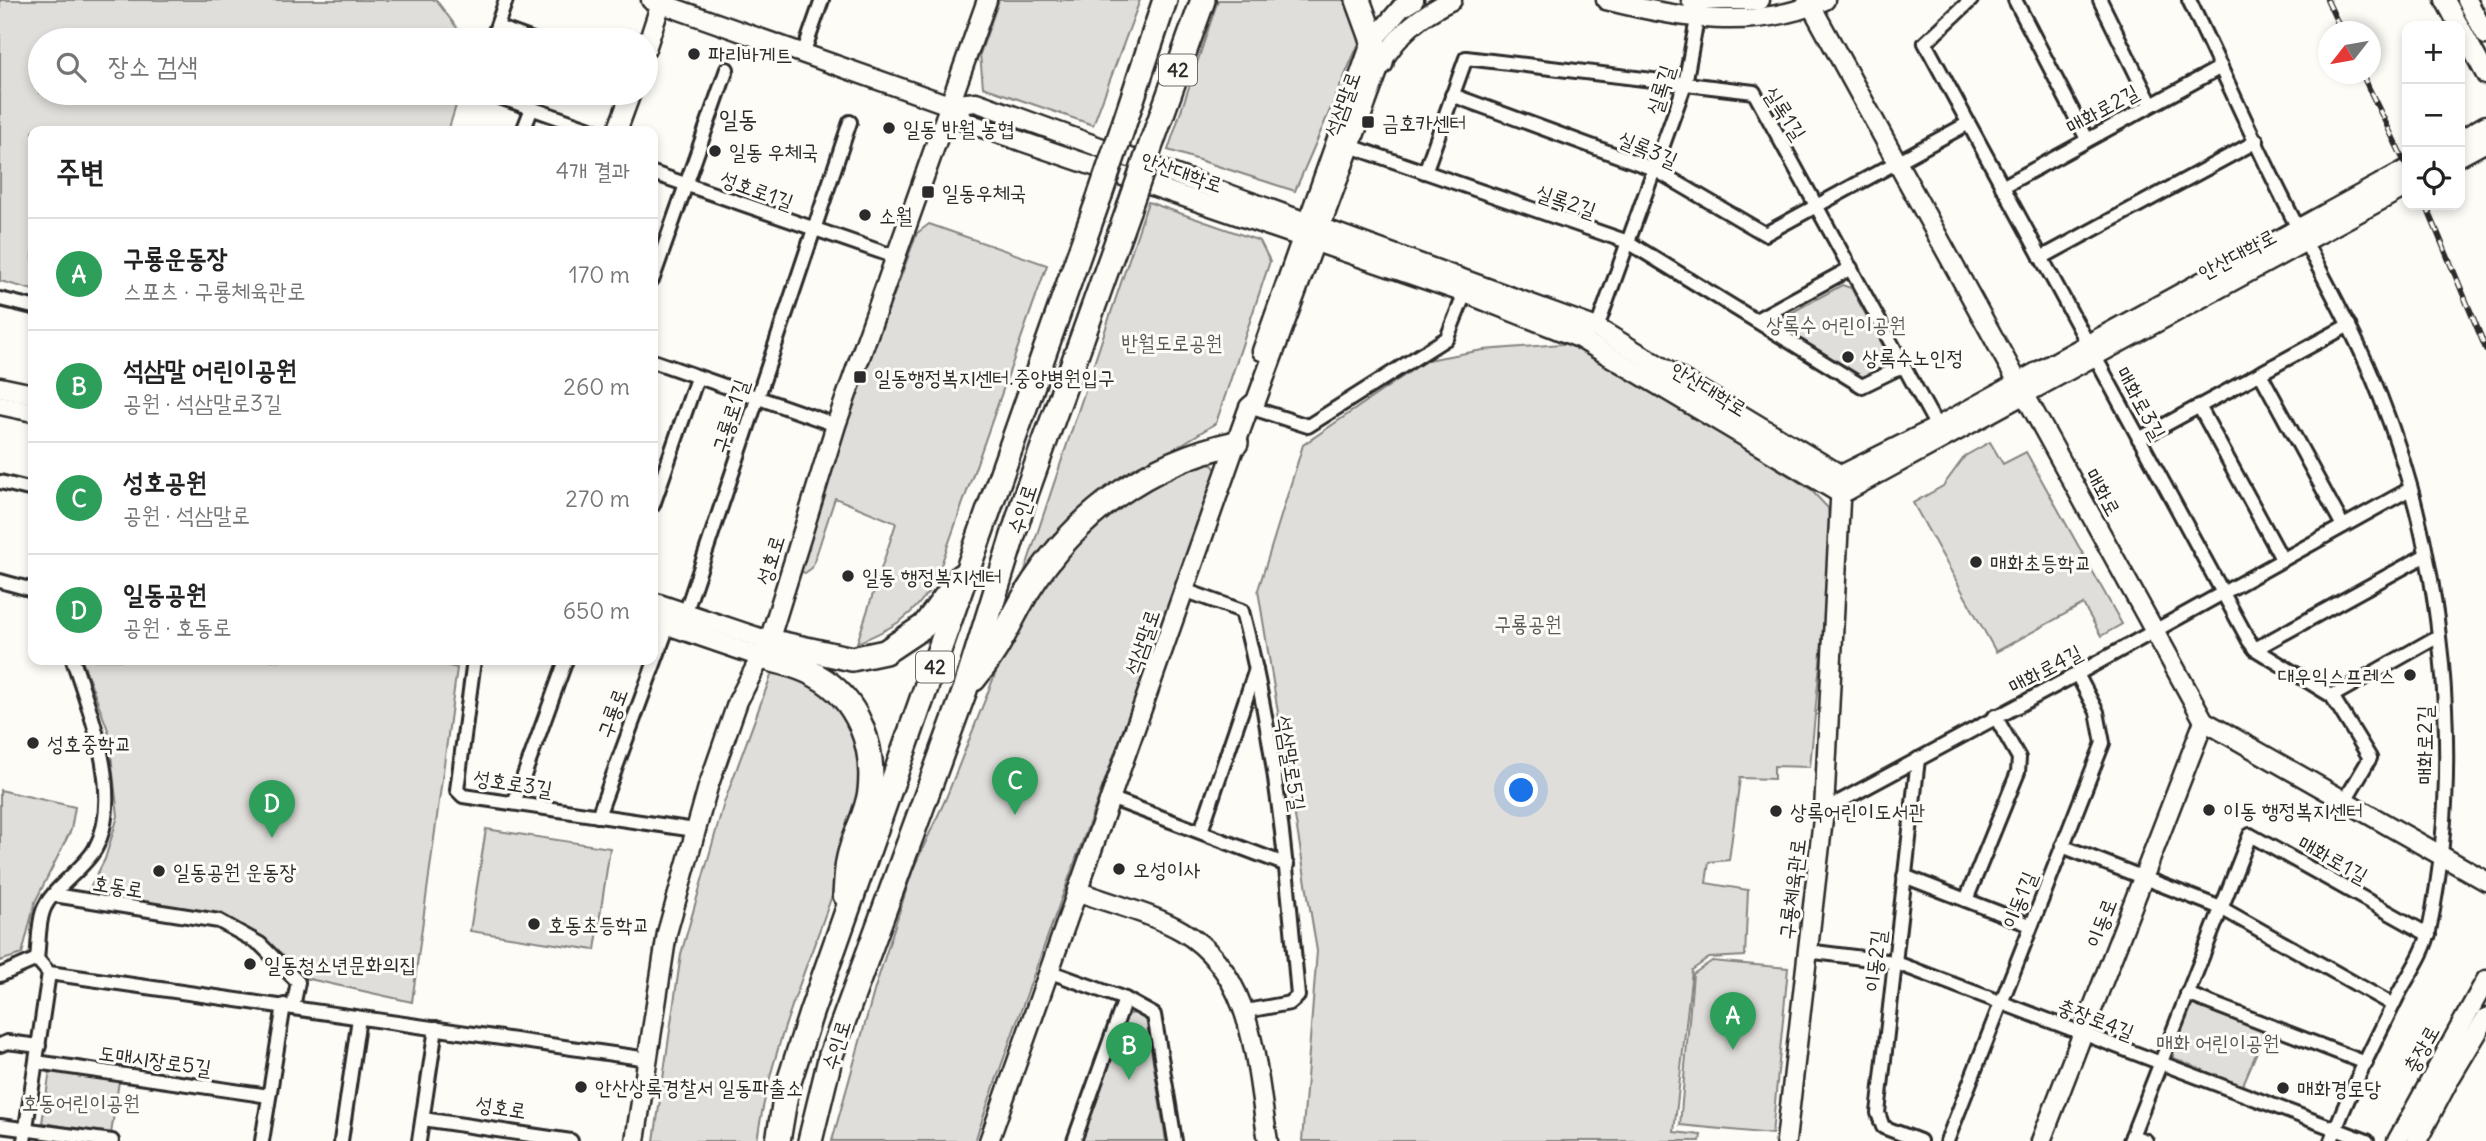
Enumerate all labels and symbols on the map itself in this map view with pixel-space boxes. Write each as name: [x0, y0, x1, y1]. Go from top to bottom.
north arrow: [2318, 21, 2381, 84]
place label: 파리바게트: [708, 41, 793, 68]
marker: 파리바게트: [686, 46, 702, 62]
road number: 42: [1159, 54, 1197, 86]
street label: 실록길: [1640, 62, 1680, 118]
street label: 석삼말로: [1318, 68, 1366, 140]
street label: 매화로2길: [2061, 78, 2143, 140]
street label: 실록1길: [1758, 81, 1812, 145]
district label: 일동: [719, 103, 757, 133]
place label: 금호카센터: [1382, 109, 1467, 136]
marker: 금호카센터: [1360, 114, 1376, 130]
place label: 일동 반월 농협: [903, 115, 1014, 142]
marker: 일동 반월 농협: [881, 120, 897, 136]
street label: 실록3길: [1614, 124, 1682, 174]
place label: 일동 우체국: [729, 138, 819, 165]
marker: 일동 우체국: [707, 143, 723, 159]
street label: 안산대학로: [1138, 145, 1226, 199]
street label: 성호로1길: [717, 164, 797, 216]
street label: 실록2길: [1532, 178, 1600, 224]
place label: 일동우체국: [942, 179, 1027, 206]
marker: 일동우체국: [920, 184, 936, 200]
place label: 소월: [879, 202, 913, 229]
marker: 소월: [857, 207, 873, 223]
street label: 안산대학로: [2193, 222, 2281, 286]
park label: 상록수 어린이공원: [1766, 311, 1906, 338]
park label: 반월도로공원: [1121, 329, 1223, 356]
place label: 상록수노인정: [1862, 344, 1963, 371]
marker: 상록수노인정: [1840, 349, 1856, 365]
street label: 안산대학로: [1666, 356, 1752, 422]
street label: 매화로3길: [2110, 362, 2172, 444]
place label: 일동행정복지센터.중앙병원입구: [874, 364, 1115, 391]
marker: 일동행정복지센터.중앙병원입구: [852, 369, 868, 385]
street label: 구룡로1길: [705, 376, 755, 456]
street label: 매화로: [2079, 463, 2127, 521]
street label: 수인로: [1001, 481, 1043, 537]
street label: 성호로: [750, 532, 790, 588]
place label: 매화초등학교: [1990, 549, 2091, 576]
marker: 매화초등학교: [1968, 554, 1984, 570]
place label: 일동 행정복지센터: [862, 563, 1002, 590]
marker: 일동 행정복지센터: [840, 568, 856, 584]
street label: 석삼말로: [1118, 606, 1166, 678]
park label: 구룡공원: [1494, 610, 1562, 637]
street label: 매화로4길: [2003, 638, 2087, 700]
road number: 42: [916, 652, 954, 682]
place label: 대우익스프레스: [2278, 662, 2396, 689]
marker: 대우익스프레스: [2402, 667, 2418, 683]
street label: 구룡로: [591, 685, 633, 741]
street label: 매화로2길: [2411, 705, 2438, 785]
street label: 석삼말로5길: [1270, 713, 1312, 813]
place label: 성호중학교: [47, 730, 132, 757]
marker: 성호중학교: [25, 735, 41, 751]
pin: C: [992, 757, 1038, 815]
street label: 성호로3길: [472, 763, 554, 803]
your location: [1504, 773, 1538, 807]
pin: D: [249, 780, 295, 838]
place label: 이동 행정복지센터: [2223, 797, 2363, 824]
place label: 상록어린이도서관: [1790, 798, 1925, 825]
marker: 이동 행정복지센터: [2201, 802, 2217, 818]
marker: 상록어린이도서관: [1768, 803, 1784, 819]
street label: 매화로1길: [2293, 829, 2373, 889]
street label: 구룡체육관로: [1772, 837, 1812, 941]
place label: 오성이사: [1133, 856, 1201, 883]
place label: 일동공원 운동장: [173, 858, 296, 885]
marker: 오성이사: [1111, 861, 1127, 877]
marker: 일동공원 운동장: [151, 863, 167, 879]
street label: 이동1길: [1995, 867, 2043, 932]
street label: 호동로: [91, 869, 145, 903]
street label: 이동로: [2079, 894, 2123, 952]
place label: 호동초등학교: [548, 911, 649, 938]
marker: 호동초등학교: [526, 916, 542, 932]
street label: 이동2길: [1858, 929, 1892, 993]
place label: 일동청소년문화의집: [264, 951, 416, 978]
marker: 일동청소년문화의집: [242, 956, 258, 972]
pin: A: [1710, 992, 1756, 1050]
street label: 충장로4길: [2054, 992, 2138, 1046]
street label: 수인로: [816, 1017, 856, 1073]
street label: 충장로: [2397, 1020, 2445, 1078]
pin: B: [1106, 1022, 1152, 1080]
park label: 매화 어린이공원: [2156, 1029, 2280, 1056]
street label: 도매시장로5길: [97, 1039, 213, 1081]
place label: 안산상록경찰서 일동파출소: [595, 1074, 803, 1101]
place label: 매화경로당: [2297, 1075, 2382, 1102]
marker: 안산상록경찰서 일동파출소: [573, 1079, 589, 1095]
marker: 매화경로당: [2275, 1080, 2291, 1096]
park label: 호동어린이공원: [22, 1089, 140, 1116]
street label: 성호로: [474, 1090, 528, 1124]

